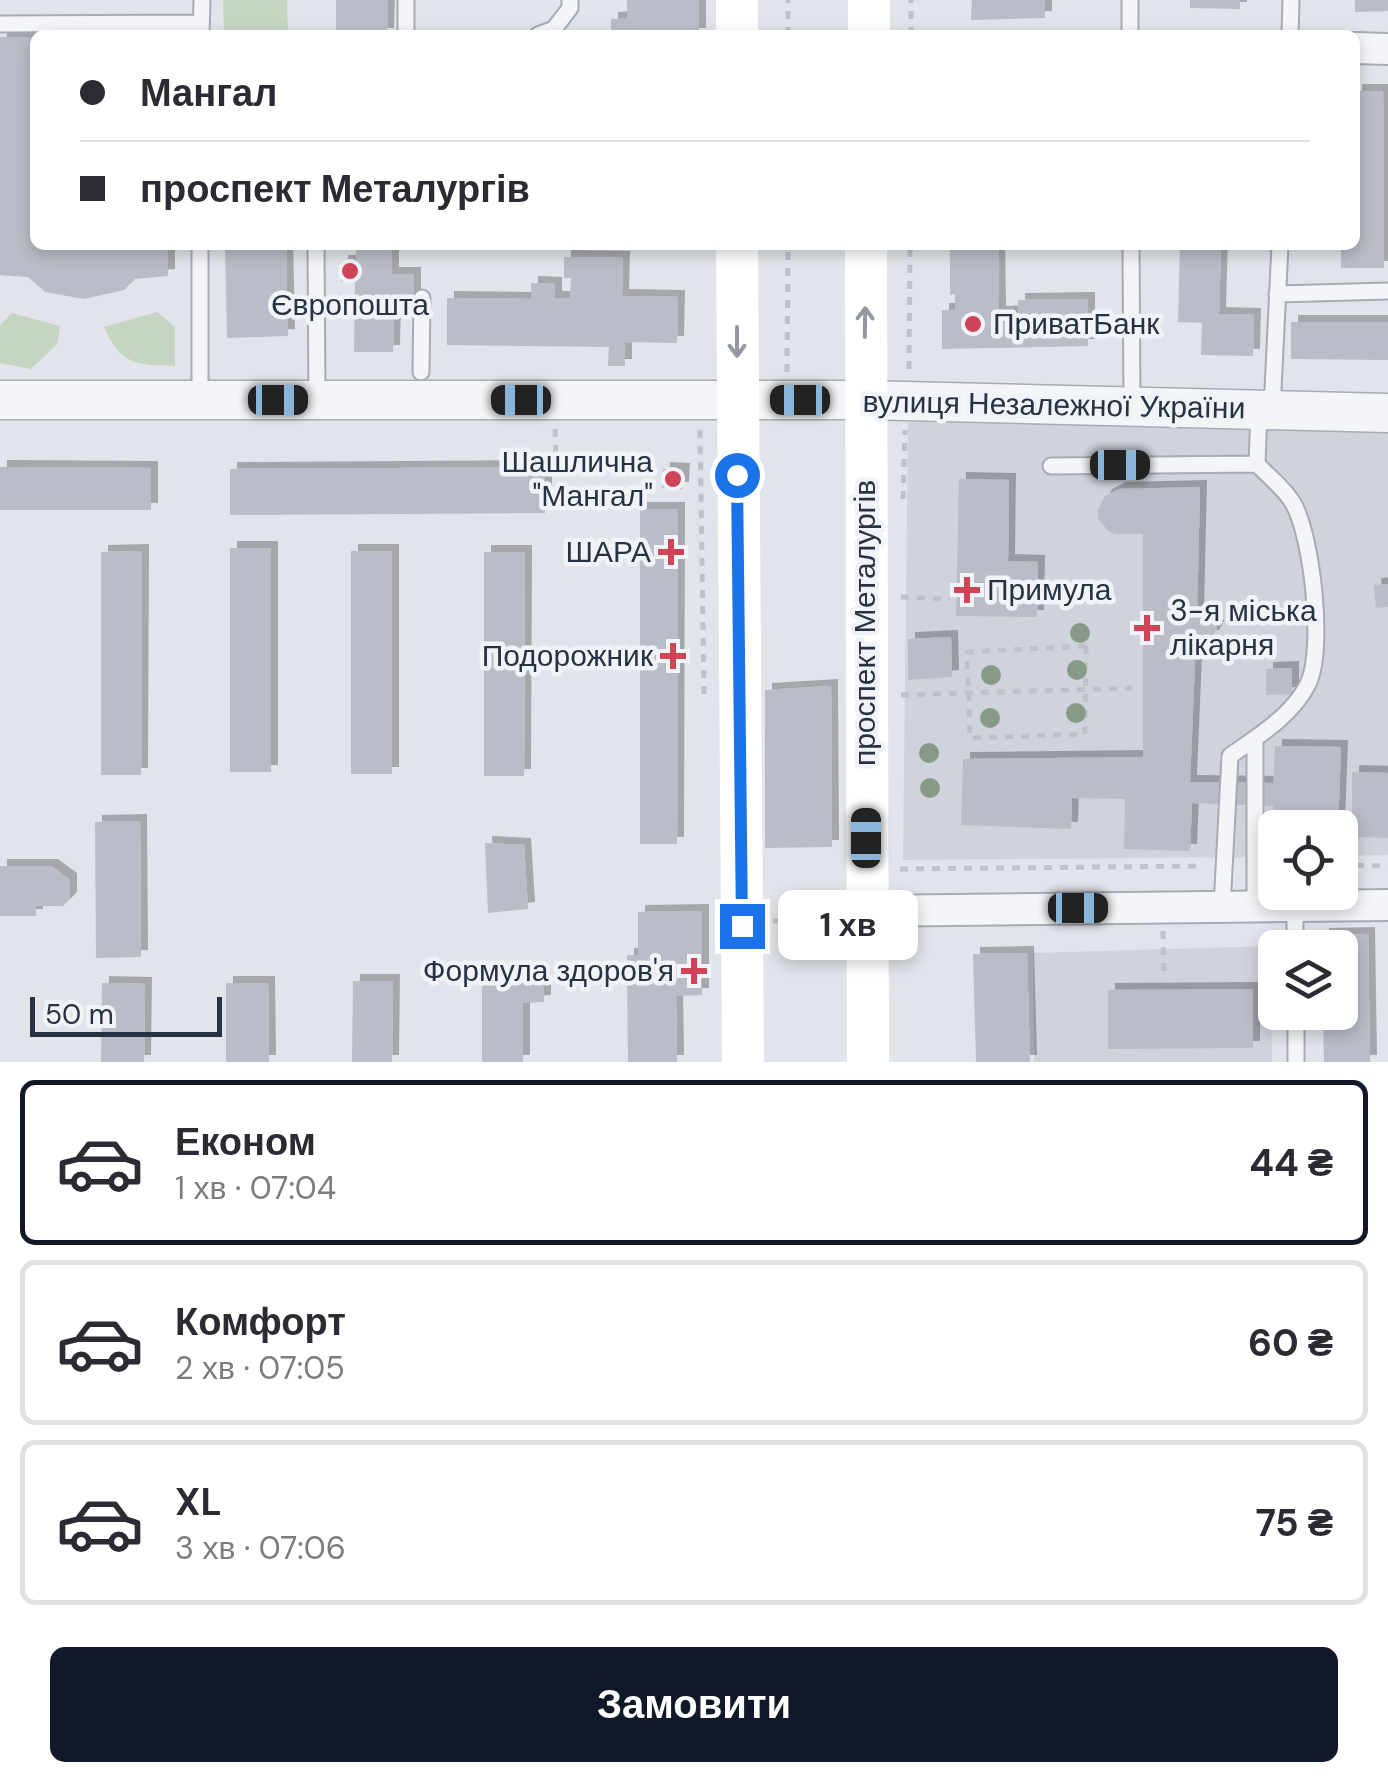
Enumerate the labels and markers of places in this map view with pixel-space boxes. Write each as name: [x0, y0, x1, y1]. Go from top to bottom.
marker: Європошта: [339, 260, 361, 282]
place label: Європошта: [271, 285, 429, 324]
place label: ПриватБанк: [993, 304, 1160, 343]
marker: ПриватБанк: [962, 313, 984, 335]
place label: Шашлична "Мангал": [502, 442, 653, 515]
marker: Шашлична "Мангал": [662, 468, 684, 490]
place label: ШАРА: [565, 532, 651, 571]
marker: ШАРА: [660, 541, 682, 563]
place label: Примула: [987, 570, 1112, 609]
marker: Примула: [956, 579, 978, 601]
place label: 3-я міська лікарня: [1170, 591, 1317, 664]
marker: 3-я міська лікарня: [1134, 615, 1160, 641]
place label: Подорожник: [482, 636, 654, 675]
marker: Подорожник: [662, 645, 684, 667]
place label: Формула здоров'я: [423, 951, 674, 990]
marker: Формула здоров'я: [683, 960, 705, 982]

